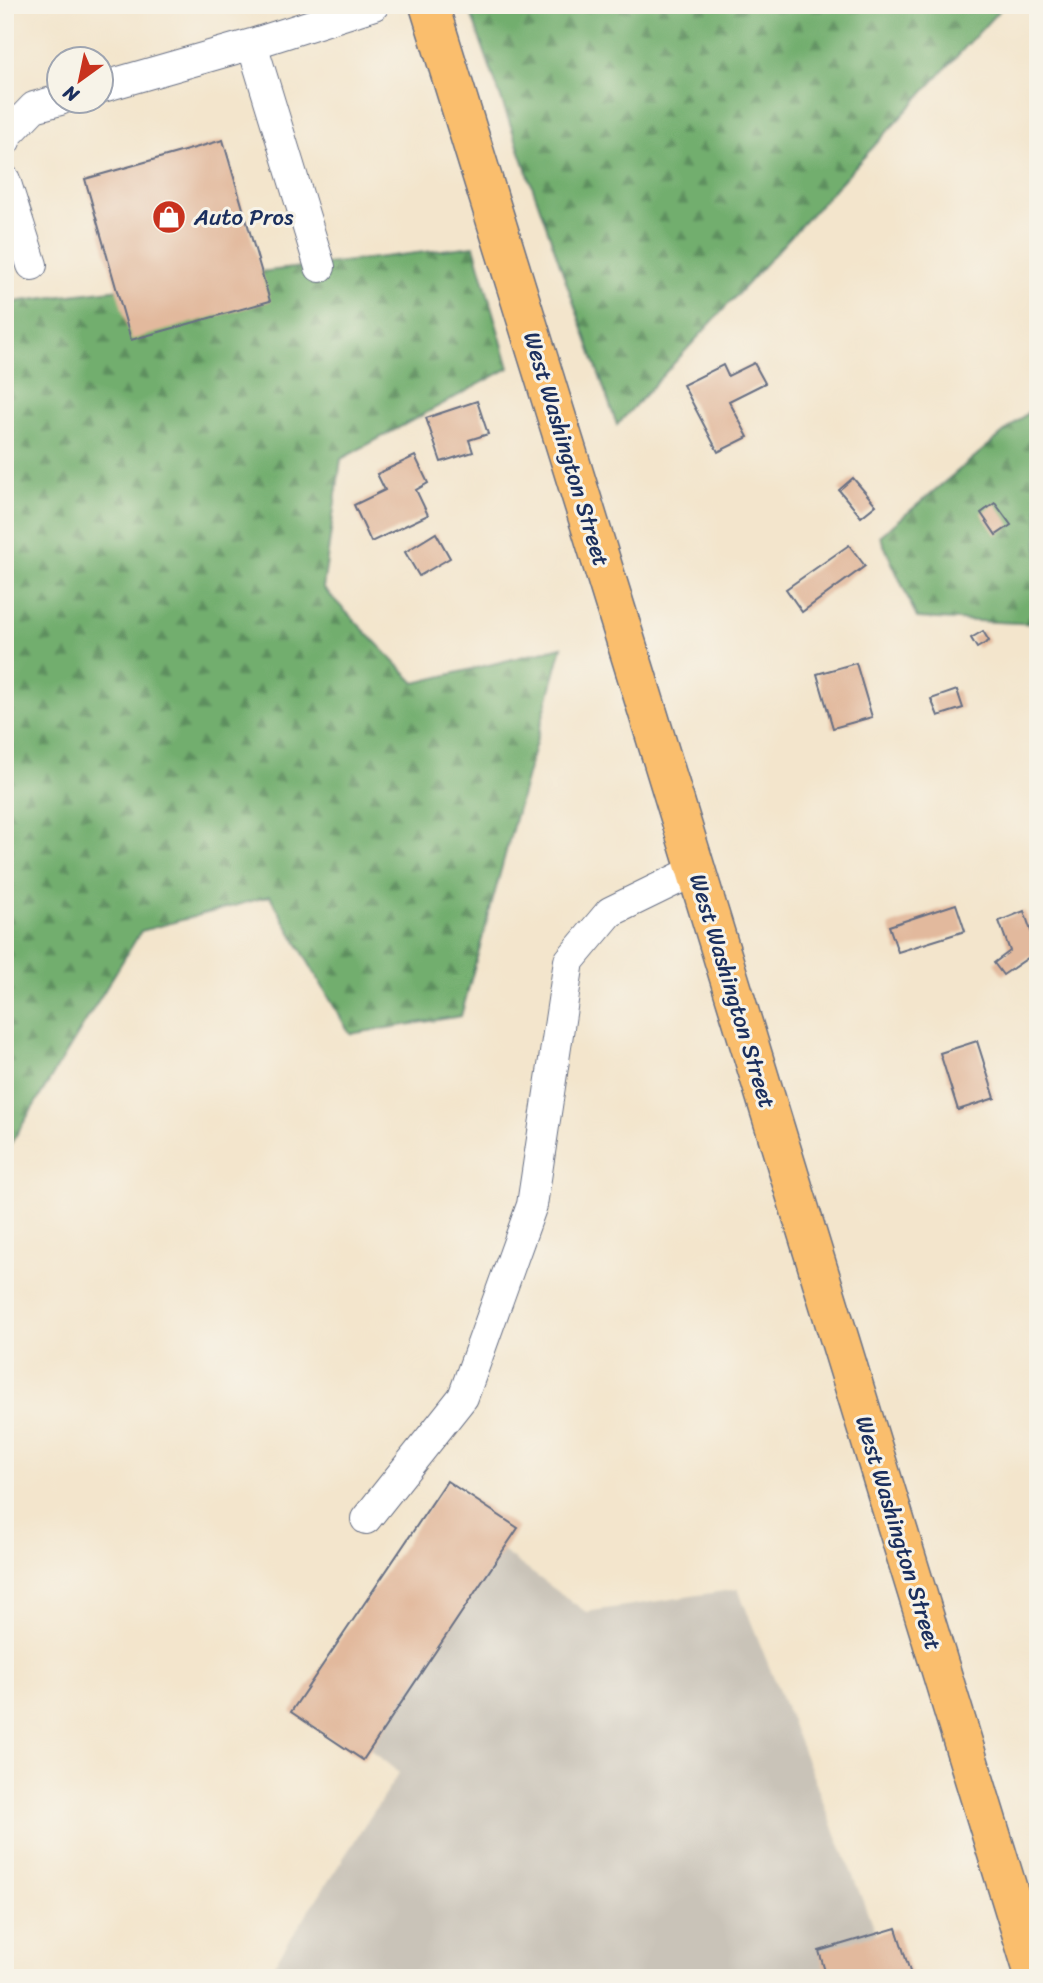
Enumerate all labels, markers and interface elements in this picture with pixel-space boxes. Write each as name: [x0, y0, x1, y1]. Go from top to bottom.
north arrow: [46, 46, 116, 116]
text: N: [56, 76, 86, 112]
place label: Auto Pros: [193, 197, 294, 238]
shop icon: Auto Pros: [150, 198, 188, 236]
street label: West Washington Street: [511, 327, 622, 572]
street label: West Washington Street: [677, 869, 788, 1114]
street label: West Washington Street: [843, 1411, 954, 1656]

